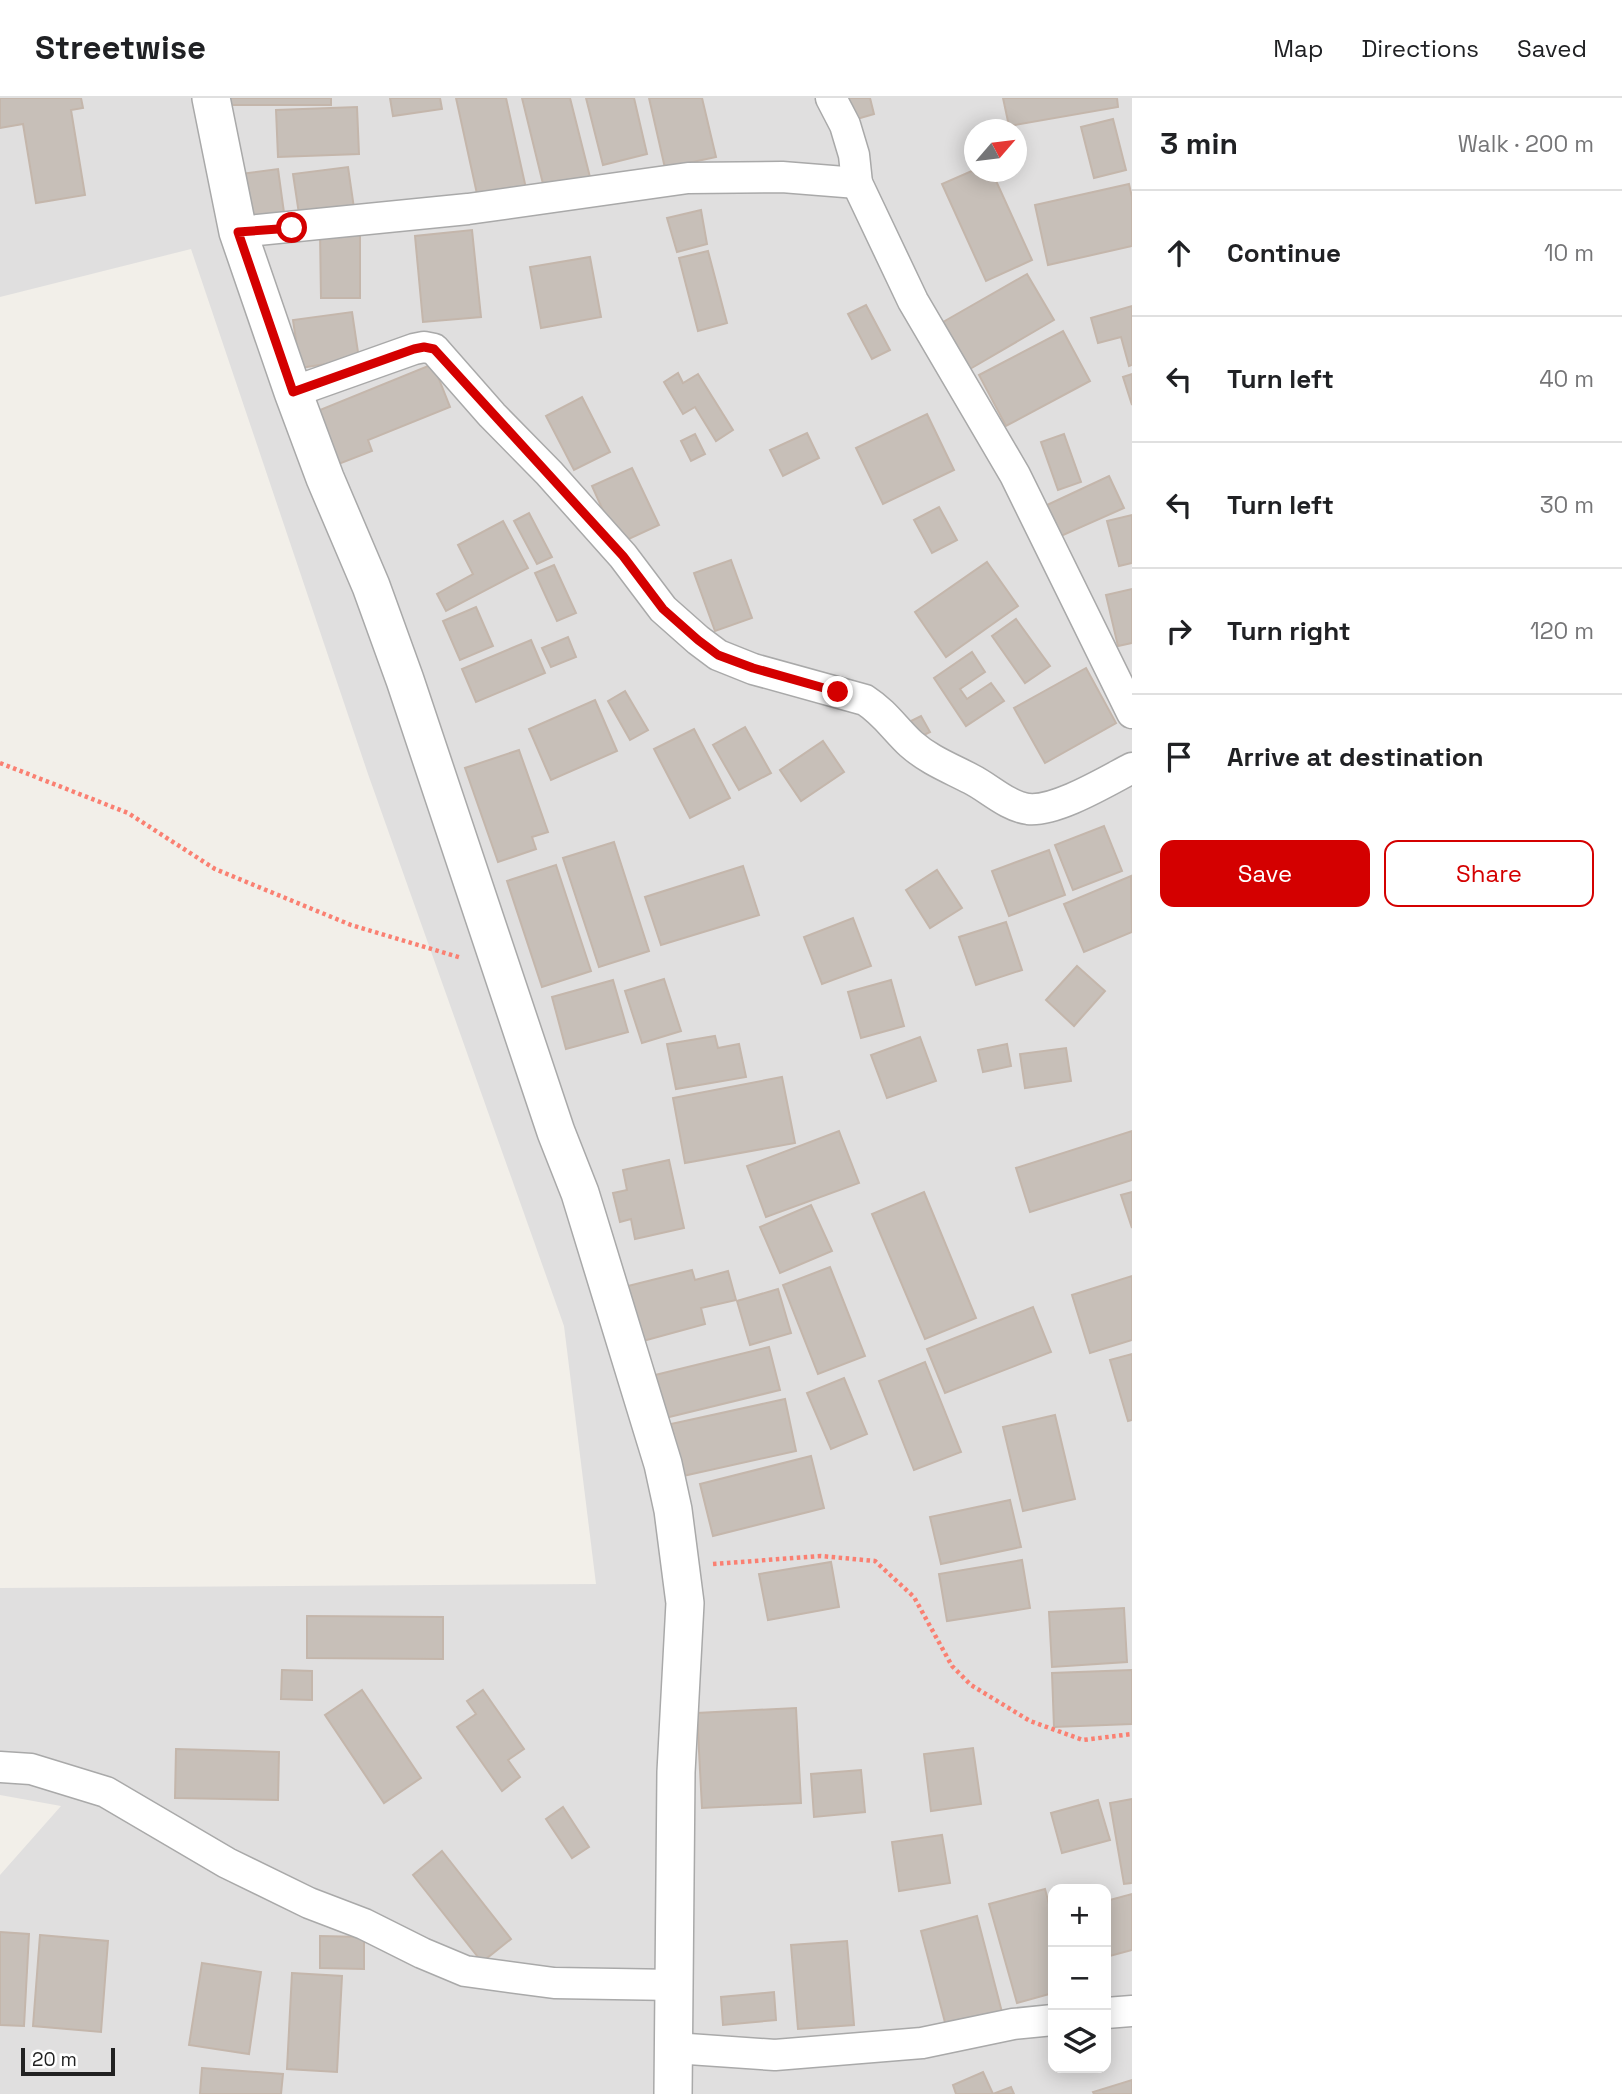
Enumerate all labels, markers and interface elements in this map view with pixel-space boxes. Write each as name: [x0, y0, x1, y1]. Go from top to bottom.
text: Streetwise: [35, 27, 206, 69]
text: Map: [1273, 33, 1323, 64]
text: Directions: [1361, 33, 1479, 64]
text: Saved: [1517, 33, 1587, 64]
north arrow: [964, 119, 1027, 182]
text: 3 min: [1160, 124, 1238, 163]
text: Walk · 200 m: [1458, 129, 1594, 159]
route start: [276, 212, 307, 243]
icon: ahead: [1160, 234, 1198, 272]
text: Continue: [1227, 236, 1341, 270]
text: 10 m: [1544, 238, 1594, 268]
icon: left: [1160, 360, 1198, 398]
text: Turn left: [1227, 362, 1334, 396]
text: 40 m: [1539, 364, 1594, 394]
icon: left: [1160, 486, 1198, 524]
text: Turn left: [1227, 488, 1334, 522]
text: 30 m: [1540, 490, 1594, 520]
icon: right: [1160, 612, 1198, 650]
text: Turn right: [1227, 614, 1351, 648]
text: 120 m: [1530, 616, 1594, 646]
route end: [822, 676, 853, 707]
icon: arrive: [1160, 738, 1198, 776]
text: Arrive at destination: [1227, 740, 1484, 774]
button: Save: [1160, 840, 1370, 907]
button: Share: [1384, 840, 1594, 907]
map controls: [1048, 1884, 1111, 2073]
button: +: [1048, 1884, 1111, 1947]
button: −: [1048, 1947, 1111, 2010]
button: layers: [1048, 2010, 1111, 2073]
scale bar: [21, 2045, 116, 2077]
text: 20 m: [32, 2047, 77, 2072]

